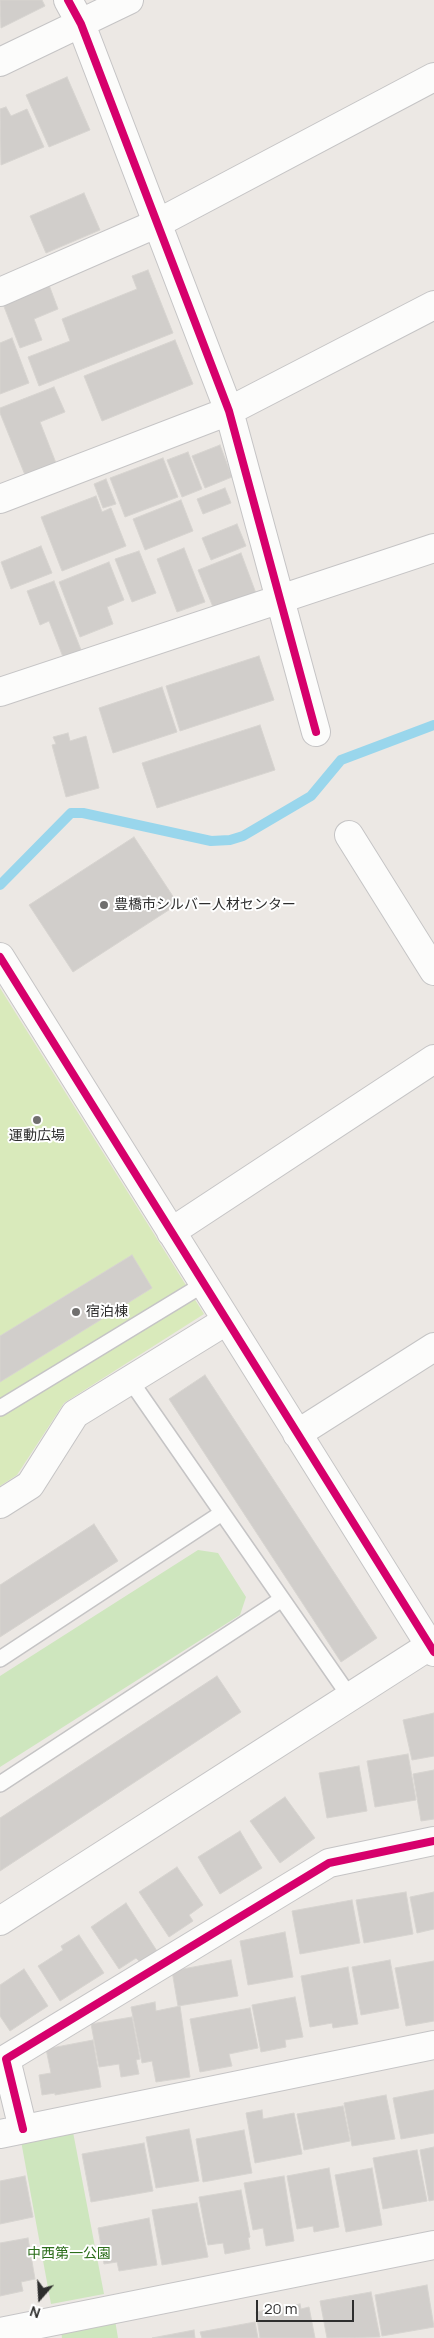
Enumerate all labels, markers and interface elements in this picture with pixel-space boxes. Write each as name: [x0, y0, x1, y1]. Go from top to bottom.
place label: 豊橋市シルバー人材センター: [114, 897, 296, 913]
marker: 豊橋市シルバー人材センター: [98, 899, 110, 911]
marker: 運動広場: [31, 1114, 43, 1126]
place label: 運動広場: [9, 1128, 65, 1144]
place label: 宿泊棟: [86, 1304, 128, 1320]
marker: 宿泊棟: [70, 1306, 82, 1318]
park label: 中西第一公園: [27, 2246, 111, 2262]
north arrow: [15, 2273, 65, 2323]
scale bar: [259, 2290, 356, 2322]
text: 20 m: [264, 2298, 297, 2319]
text: N: [27, 2302, 43, 2323]

